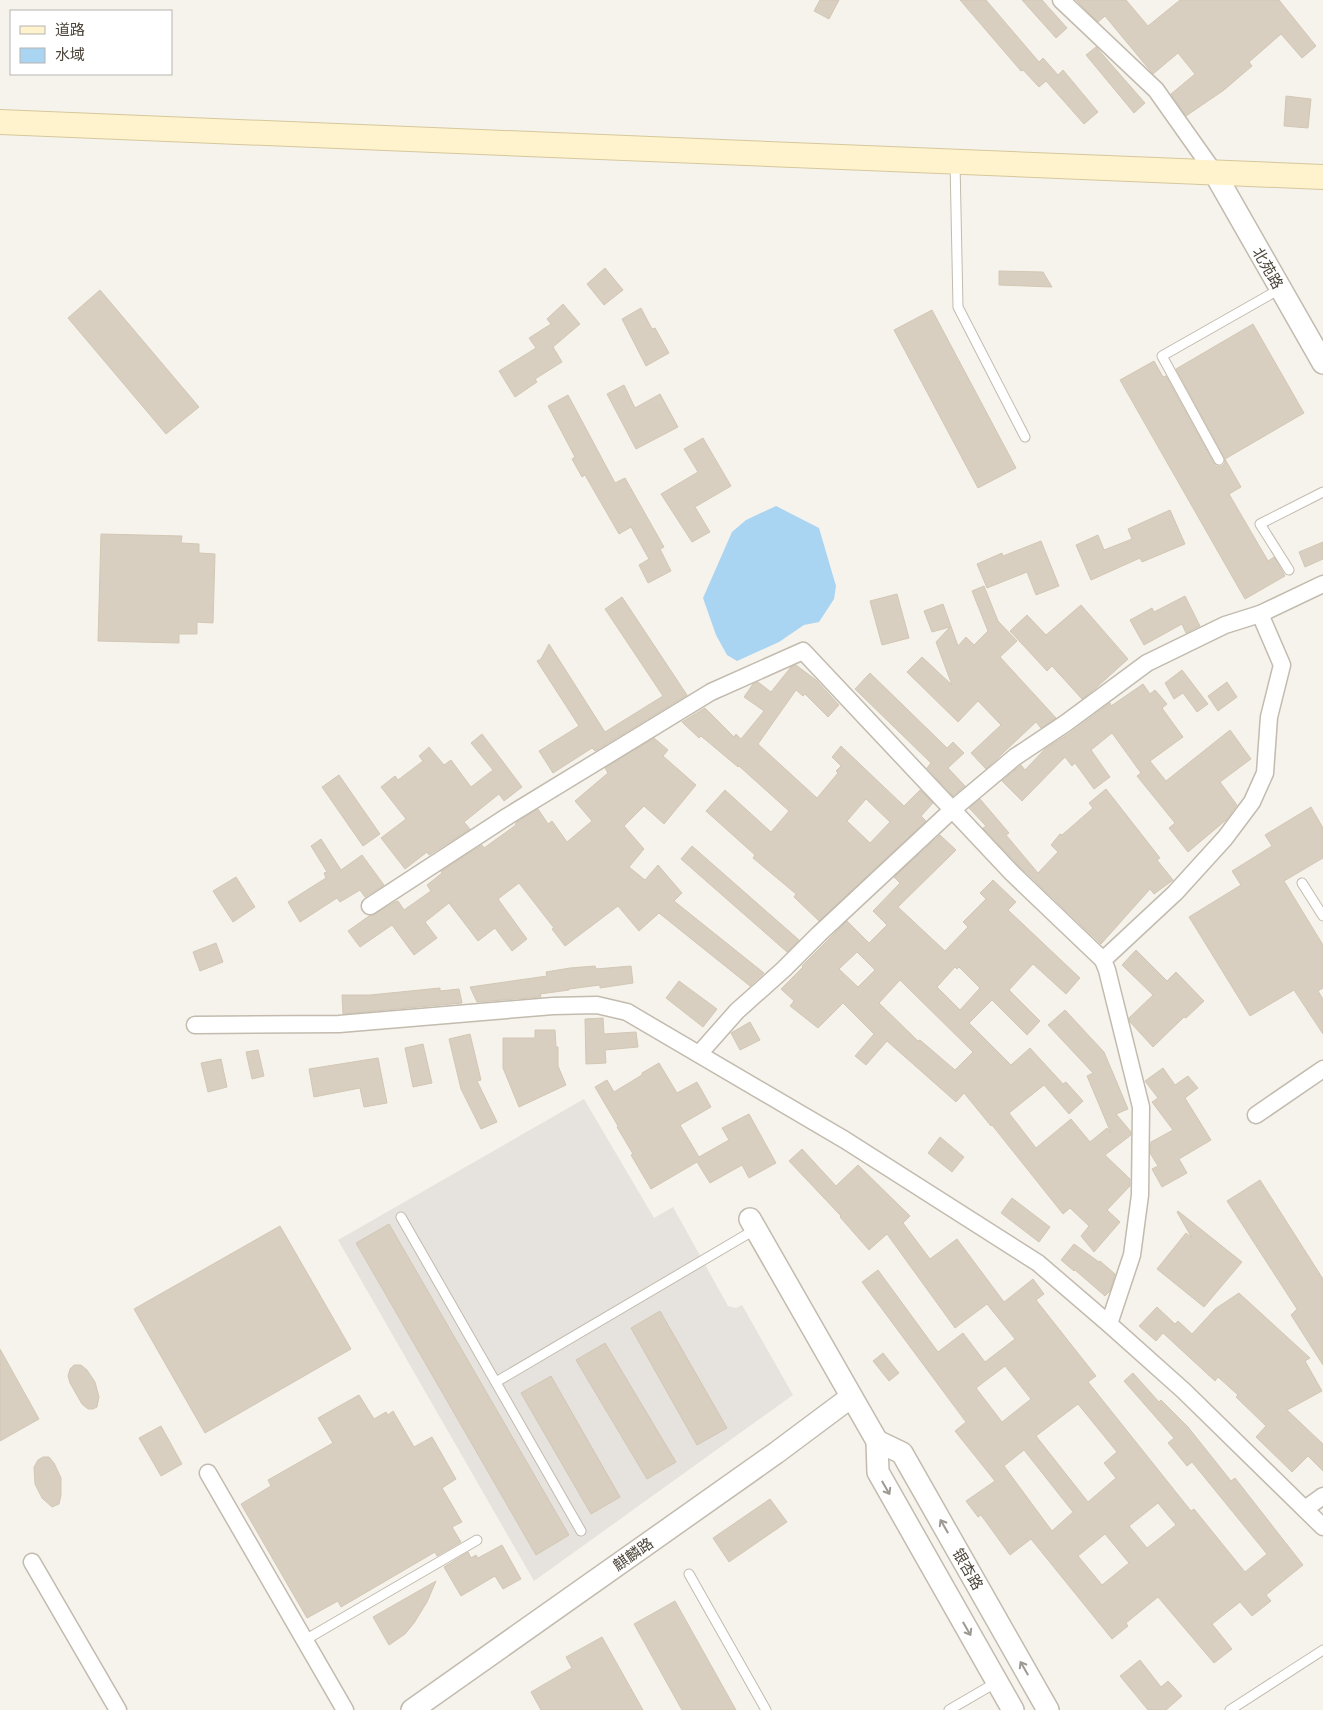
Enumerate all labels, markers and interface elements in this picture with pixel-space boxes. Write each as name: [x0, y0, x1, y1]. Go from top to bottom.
legend: [10, 10, 172, 75]
text: 道路: [55, 20, 85, 39]
text: 水域: [55, 45, 85, 64]
street label: 北苑路: [1249, 244, 1287, 292]
one-way arrow: [882, 1480, 892, 1494]
one-way arrow: [938, 1520, 948, 1534]
street label: 麒麟路: [609, 1533, 657, 1575]
street label: 银杏路: [949, 1545, 987, 1593]
one-way arrow: [962, 1621, 972, 1636]
one-way arrow: [1018, 1661, 1028, 1675]

